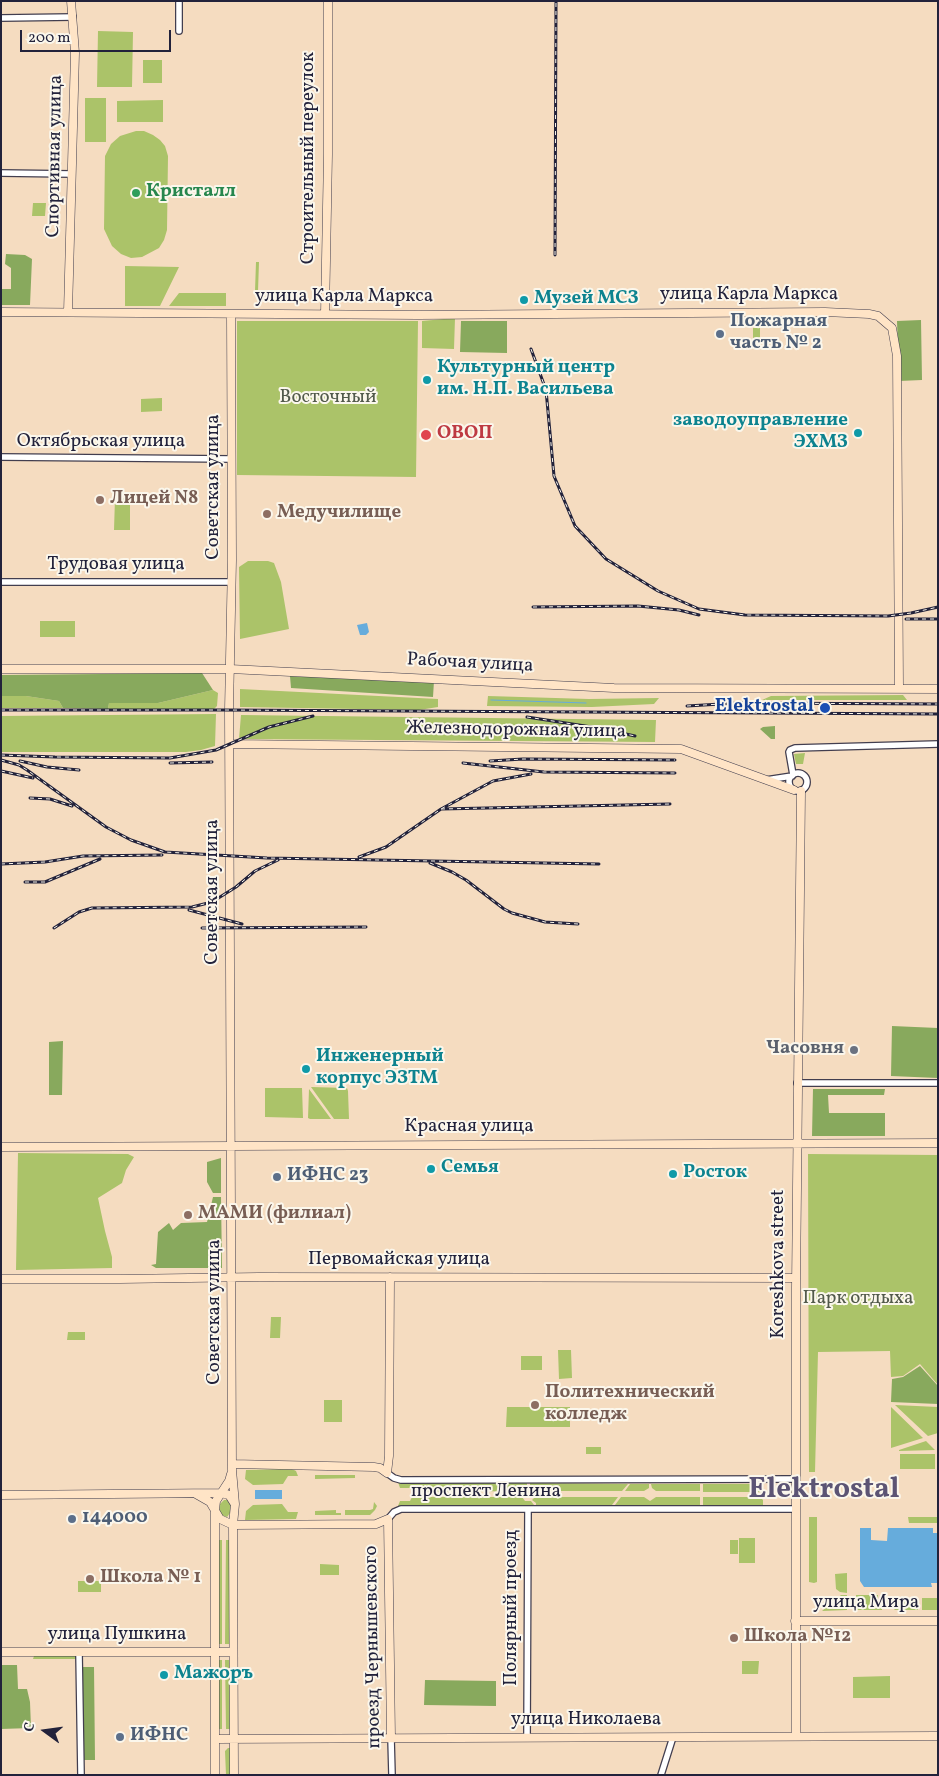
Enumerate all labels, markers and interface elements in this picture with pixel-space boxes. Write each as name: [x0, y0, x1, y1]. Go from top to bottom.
scale bar: [22, 20, 174, 52]
text: 200 m: [28, 28, 71, 49]
street label: Строительный переулок: [299, 52, 321, 264]
street label: Спортивная улица: [43, 74, 69, 238]
place label: Кристалл: [146, 182, 236, 204]
marker: Кристалл: [130, 187, 142, 199]
street label: улица Карла Маркса: [660, 285, 838, 307]
street label: улица Карла Маркса: [255, 287, 433, 309]
place label: Музей МСЗ: [534, 289, 639, 311]
marker: Музей МСЗ: [518, 294, 530, 306]
place label: Пожарная часть № 2: [730, 312, 827, 356]
marker: Пожарная часть № 2: [714, 328, 726, 340]
place label: Культурный центр им. Н.П. Васильева: [437, 358, 615, 402]
marker: Культурный центр им. Н.П. Васильева: [421, 374, 433, 386]
park label: Восточный: [280, 388, 376, 410]
place label: заводоуправление ЭХМЗ: [673, 411, 848, 455]
street label: Советская улица: [204, 414, 226, 560]
place label: ОВОП: [437, 424, 493, 446]
marker: заводоуправление ЭХМЗ: [852, 427, 864, 439]
marker: ОВОП: [419, 428, 433, 442]
street label: Октябрьская улица: [17, 432, 185, 454]
place label: Лицей N8: [110, 489, 198, 511]
marker: Лицей N8: [94, 494, 106, 506]
place label: Медучилище: [277, 503, 401, 525]
marker: Медучилище: [261, 508, 273, 520]
street label: Трудовая улица: [47, 555, 185, 577]
street label: Рабочая улица: [406, 649, 534, 679]
place label: Elektrostal: [715, 697, 814, 719]
marker: Elektrostal: [818, 701, 832, 715]
street label: Железнодорожная улица: [406, 718, 626, 744]
street label: Советская улица: [203, 819, 225, 965]
place label: Часовня: [766, 1039, 844, 1061]
marker: Часовня: [848, 1044, 860, 1056]
place label: Инженерный корпус ЭЗТМ: [316, 1047, 444, 1091]
marker: Инженерный корпус ЭЗТМ: [300, 1063, 312, 1075]
street label: Красная улица: [404, 1117, 534, 1139]
place label: Семья: [441, 1158, 499, 1180]
marker: Семья: [425, 1163, 437, 1175]
place label: Росток: [683, 1163, 747, 1185]
place label: ИФНС 23: [287, 1166, 368, 1188]
marker: Росток: [667, 1168, 679, 1180]
marker: ИФНС 23: [271, 1171, 283, 1183]
street label: Koreshkova street: [769, 1189, 791, 1339]
place label: МАМИ (филиал): [198, 1204, 351, 1226]
marker: МАМИ (филиал): [182, 1209, 194, 1221]
street label: Советская улица: [205, 1239, 227, 1385]
street label: Первомайская улица: [308, 1250, 490, 1272]
park label: Парк отдыха: [803, 1289, 913, 1311]
place label: Политехнический колледж: [545, 1383, 715, 1427]
marker: Политехнический колледж: [529, 1399, 541, 1411]
district label: Elektrostal: [748, 1475, 900, 1509]
street label: проспект Ленина: [411, 1482, 561, 1504]
place label: 144000: [82, 1508, 148, 1530]
marker: 144000: [66, 1513, 78, 1525]
street label: Полярный проезд: [502, 1530, 524, 1686]
street label: проезд Чернышевского: [361, 1545, 387, 1749]
place label: Школа № 1: [100, 1568, 201, 1590]
marker: Школа № 1: [84, 1573, 96, 1585]
street label: улица Мира: [813, 1593, 919, 1615]
street label: улица Пушкина: [47, 1625, 187, 1647]
place label: Школа №12: [744, 1627, 851, 1649]
marker: Школа №12: [728, 1632, 740, 1644]
place label: Мажоръ: [174, 1664, 253, 1686]
marker: Мажоръ: [158, 1669, 170, 1681]
north arrow: [20, 1706, 70, 1756]
street label: улица Николаева: [511, 1710, 661, 1732]
text: С: [20, 1721, 40, 1734]
place label: ИФНС: [130, 1726, 188, 1748]
marker: ИФНС: [114, 1731, 126, 1743]

